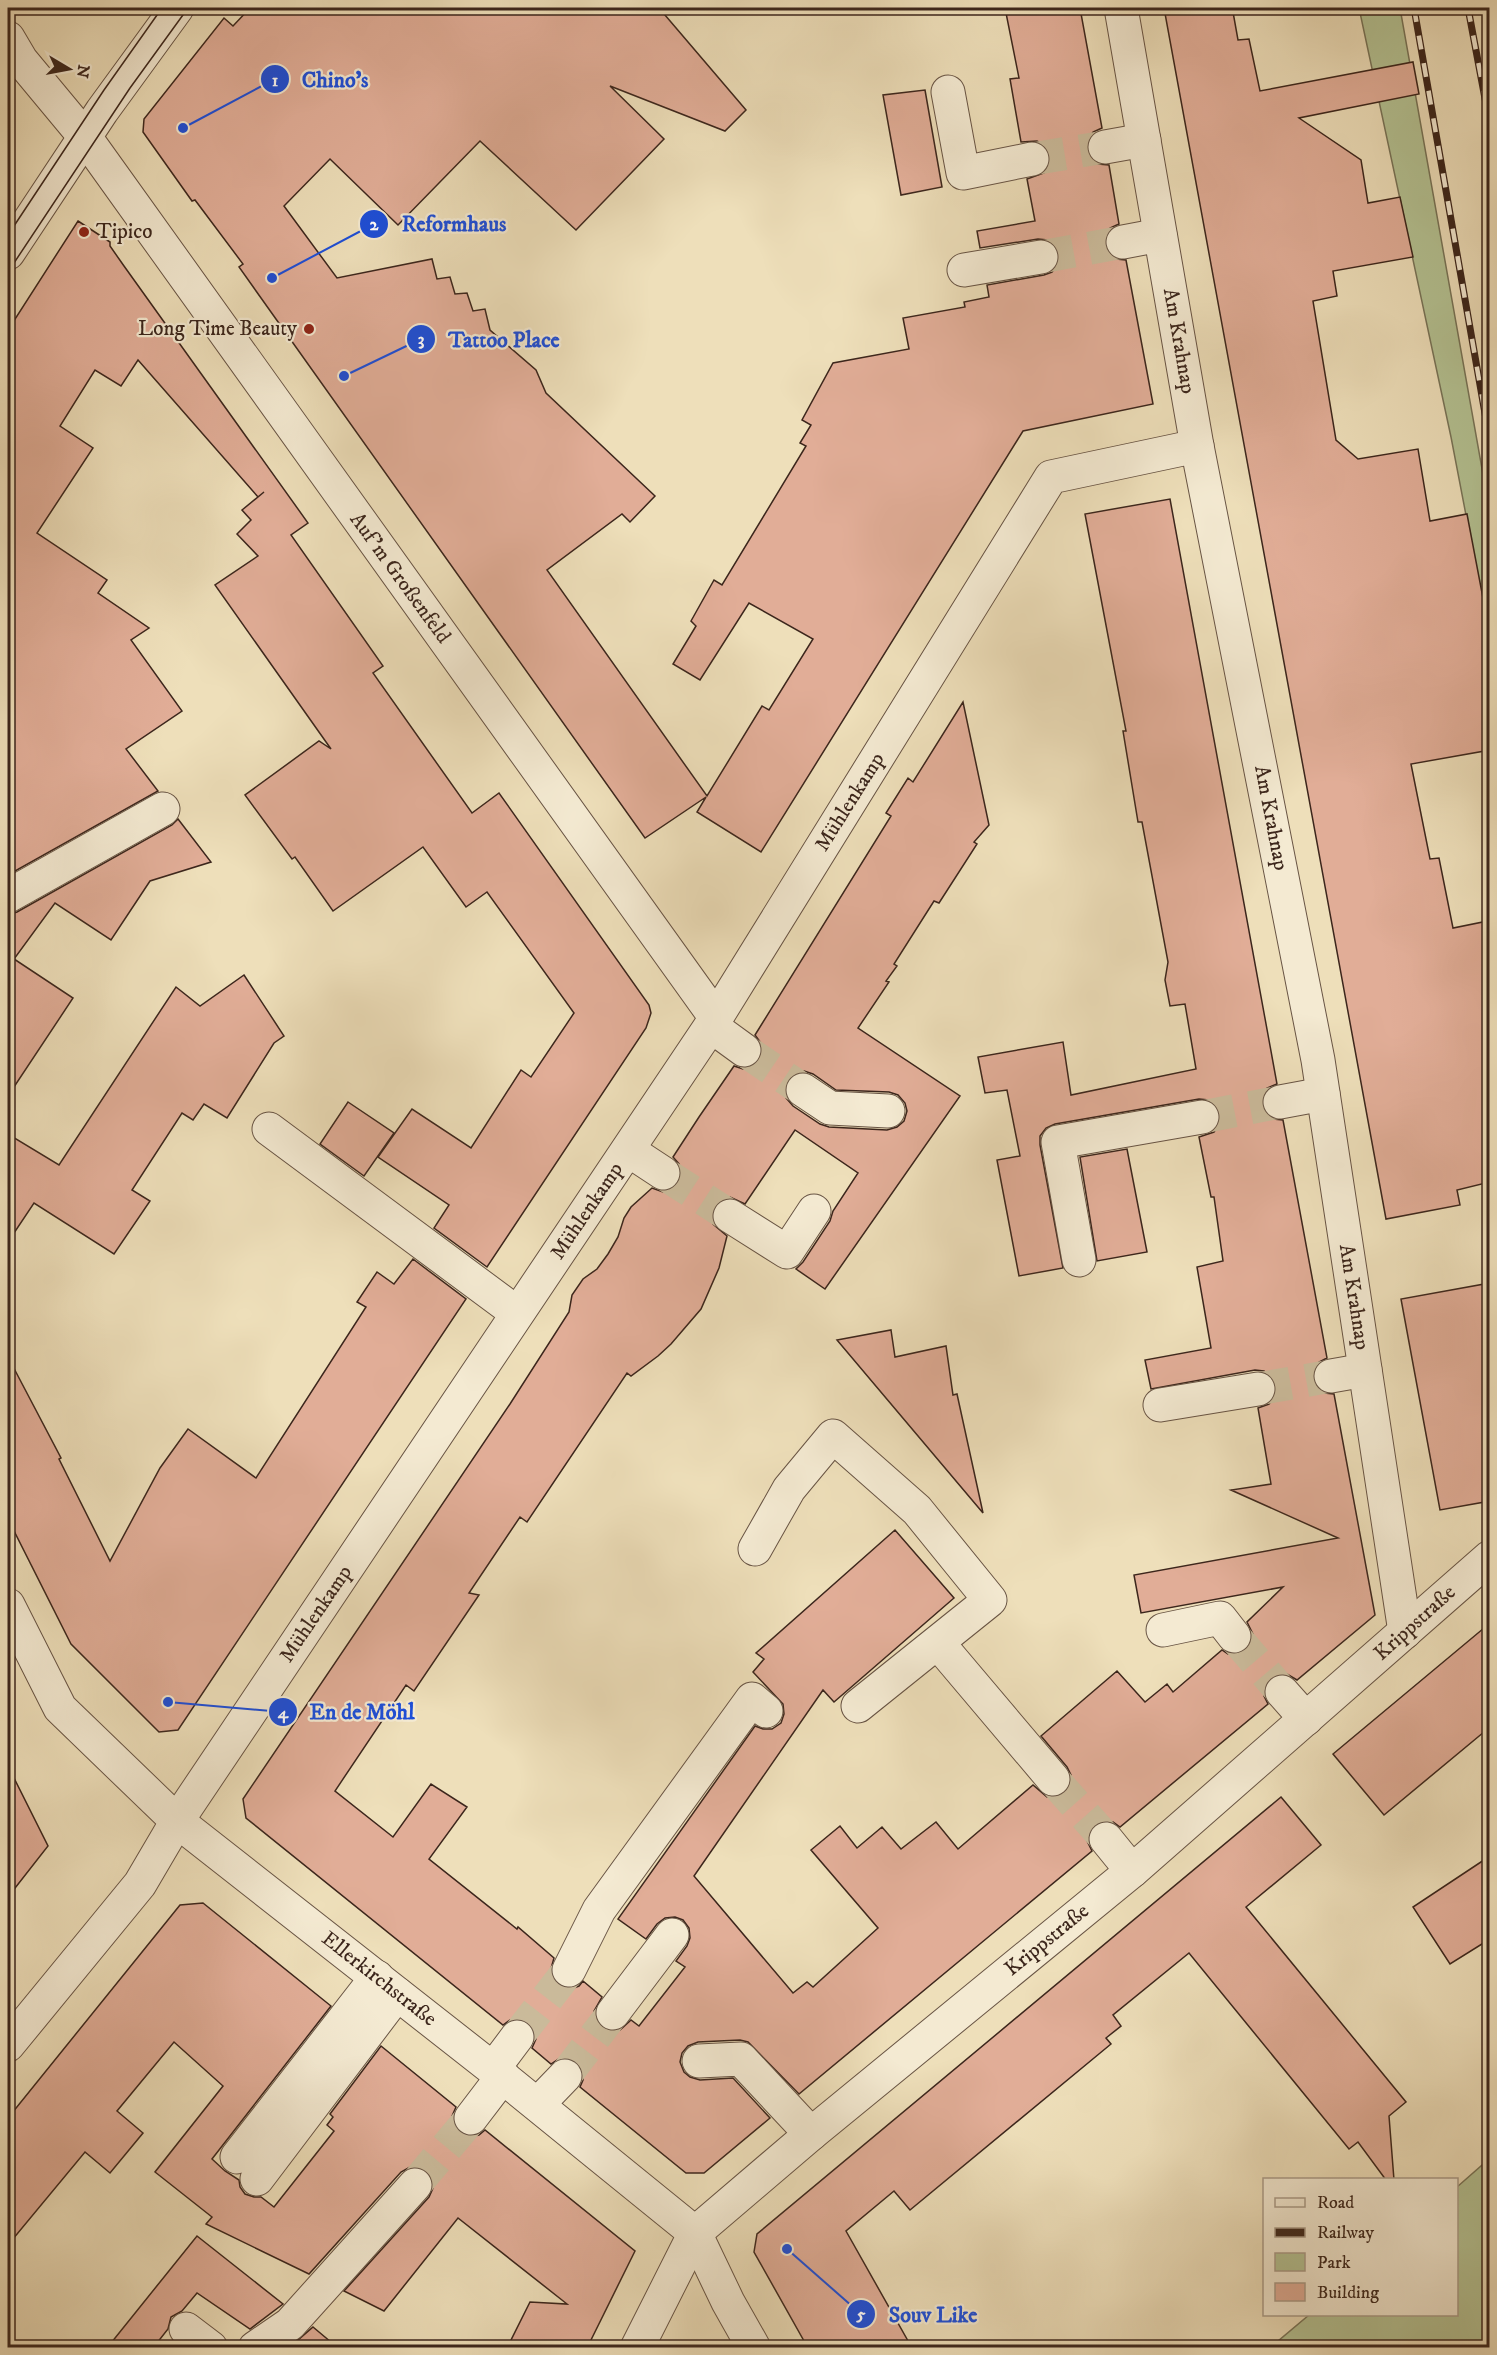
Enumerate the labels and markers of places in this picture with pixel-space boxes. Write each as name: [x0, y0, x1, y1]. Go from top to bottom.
callout: Chino's: [260, 59, 380, 99]
callout: Reformhaus: [359, 204, 518, 244]
place label: Tipico: [96, 219, 152, 245]
marker: Tipico: [77, 225, 91, 239]
place label: Long Time Beauty: [138, 316, 298, 342]
callout: Tattoo Place: [406, 319, 572, 359]
marker: Long Time Beauty: [302, 322, 316, 336]
callout: En de Möhl: [268, 1692, 427, 1732]
callout: Souv Like: [846, 2294, 989, 2334]

